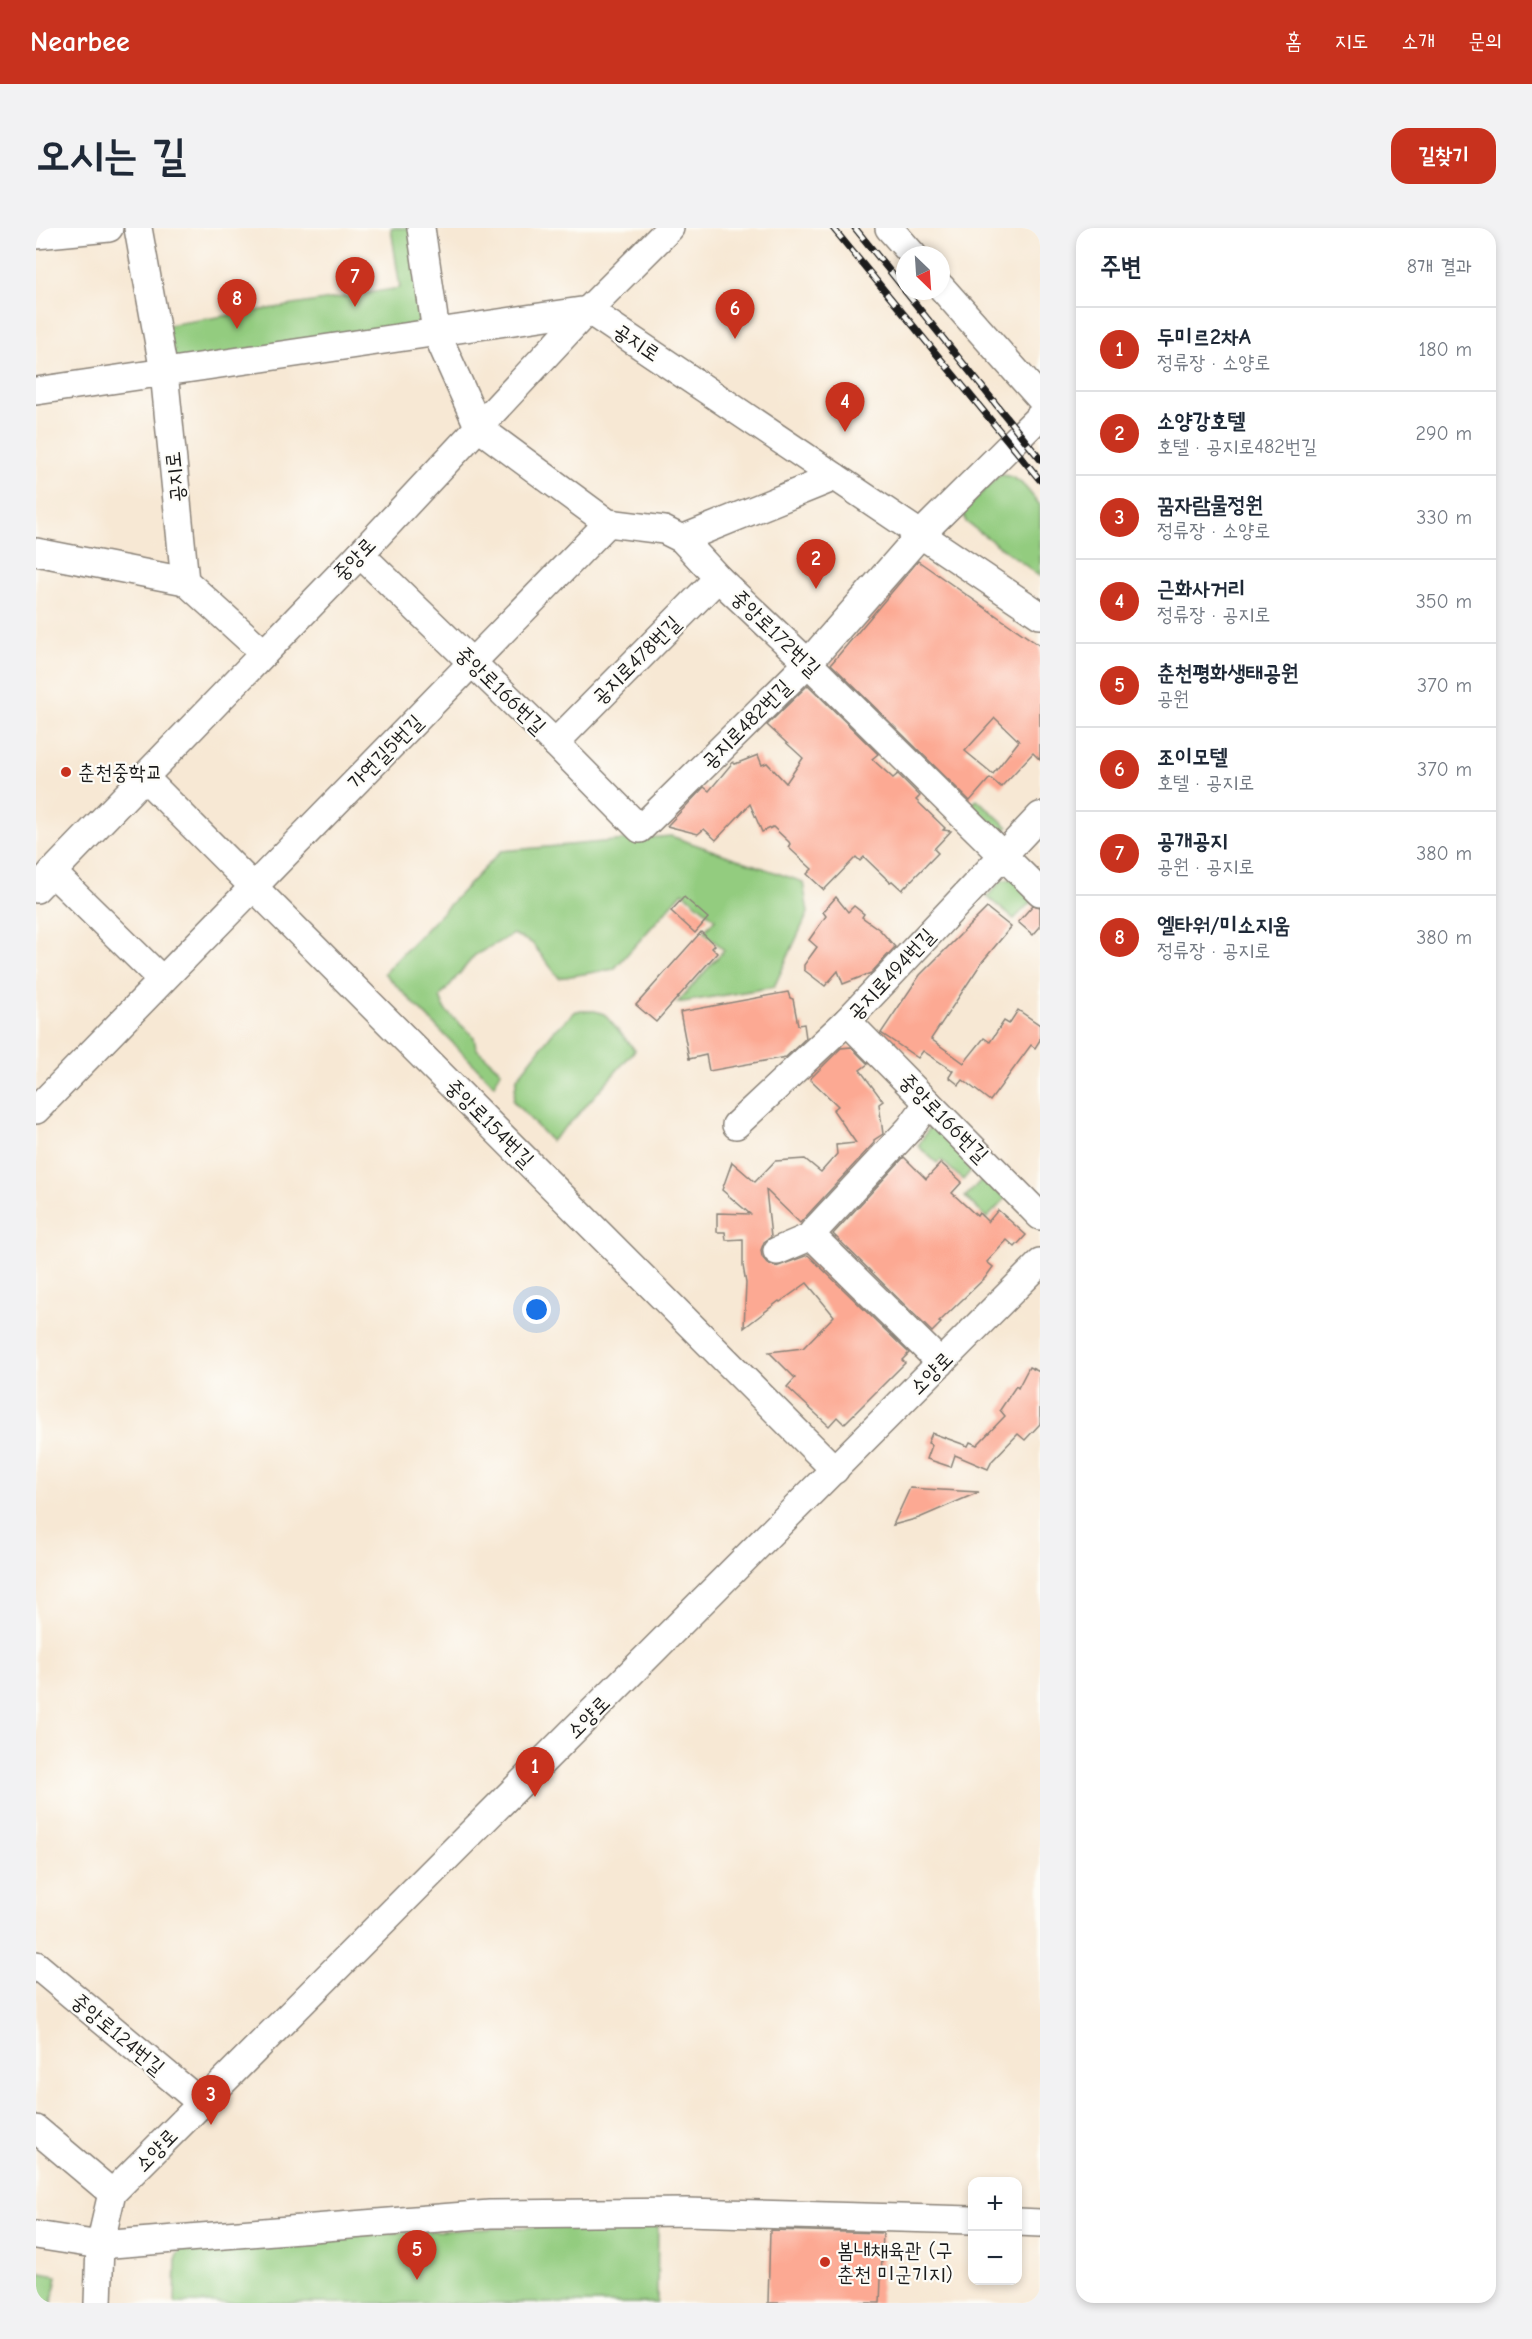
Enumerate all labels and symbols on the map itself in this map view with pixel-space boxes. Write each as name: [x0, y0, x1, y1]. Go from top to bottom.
north arrow: [896, 246, 950, 300]
pin: 7: [336, 257, 374, 307]
pin: 8: [218, 279, 256, 329]
pin: 6: [716, 290, 754, 339]
street label: 공지로: [609, 318, 665, 366]
pin: 4: [826, 382, 864, 432]
street label: 공지로: [160, 451, 190, 503]
street label: 중앙로: [328, 532, 380, 586]
pin: 2: [796, 540, 836, 589]
street label: 중앙로172번길: [727, 585, 825, 681]
street label: 공지로478번길: [587, 611, 685, 709]
street label: 중앙로166번길: [451, 641, 551, 739]
street label: 공지로482번길: [696, 674, 796, 774]
street label: 가연길5번길: [343, 710, 427, 794]
place label: 춘천중학교: [78, 760, 163, 784]
marker: 춘천중학교: [59, 765, 73, 779]
street label: 공지로494번길: [843, 923, 939, 1025]
street label: 중앙로166번길: [895, 1069, 993, 1167]
street label: 중앙로154번길: [441, 1074, 539, 1172]
your location: [522, 1295, 551, 1324]
street label: 소양로: [905, 1347, 957, 1399]
street label: 소양로: [562, 1691, 614, 1743]
pin: 1: [516, 1748, 554, 1797]
street label: 중앙로124번길: [67, 1988, 169, 2080]
pin: 3: [192, 2076, 231, 2125]
street label: 소양로: [130, 2123, 182, 2177]
pin: 5: [398, 2230, 436, 2280]
place label: 봄내채육관 (구 춘천 미군기지): [837, 2238, 953, 2286]
marker: 봄내채육관 (구 춘천 미군기지): [818, 2255, 832, 2269]

